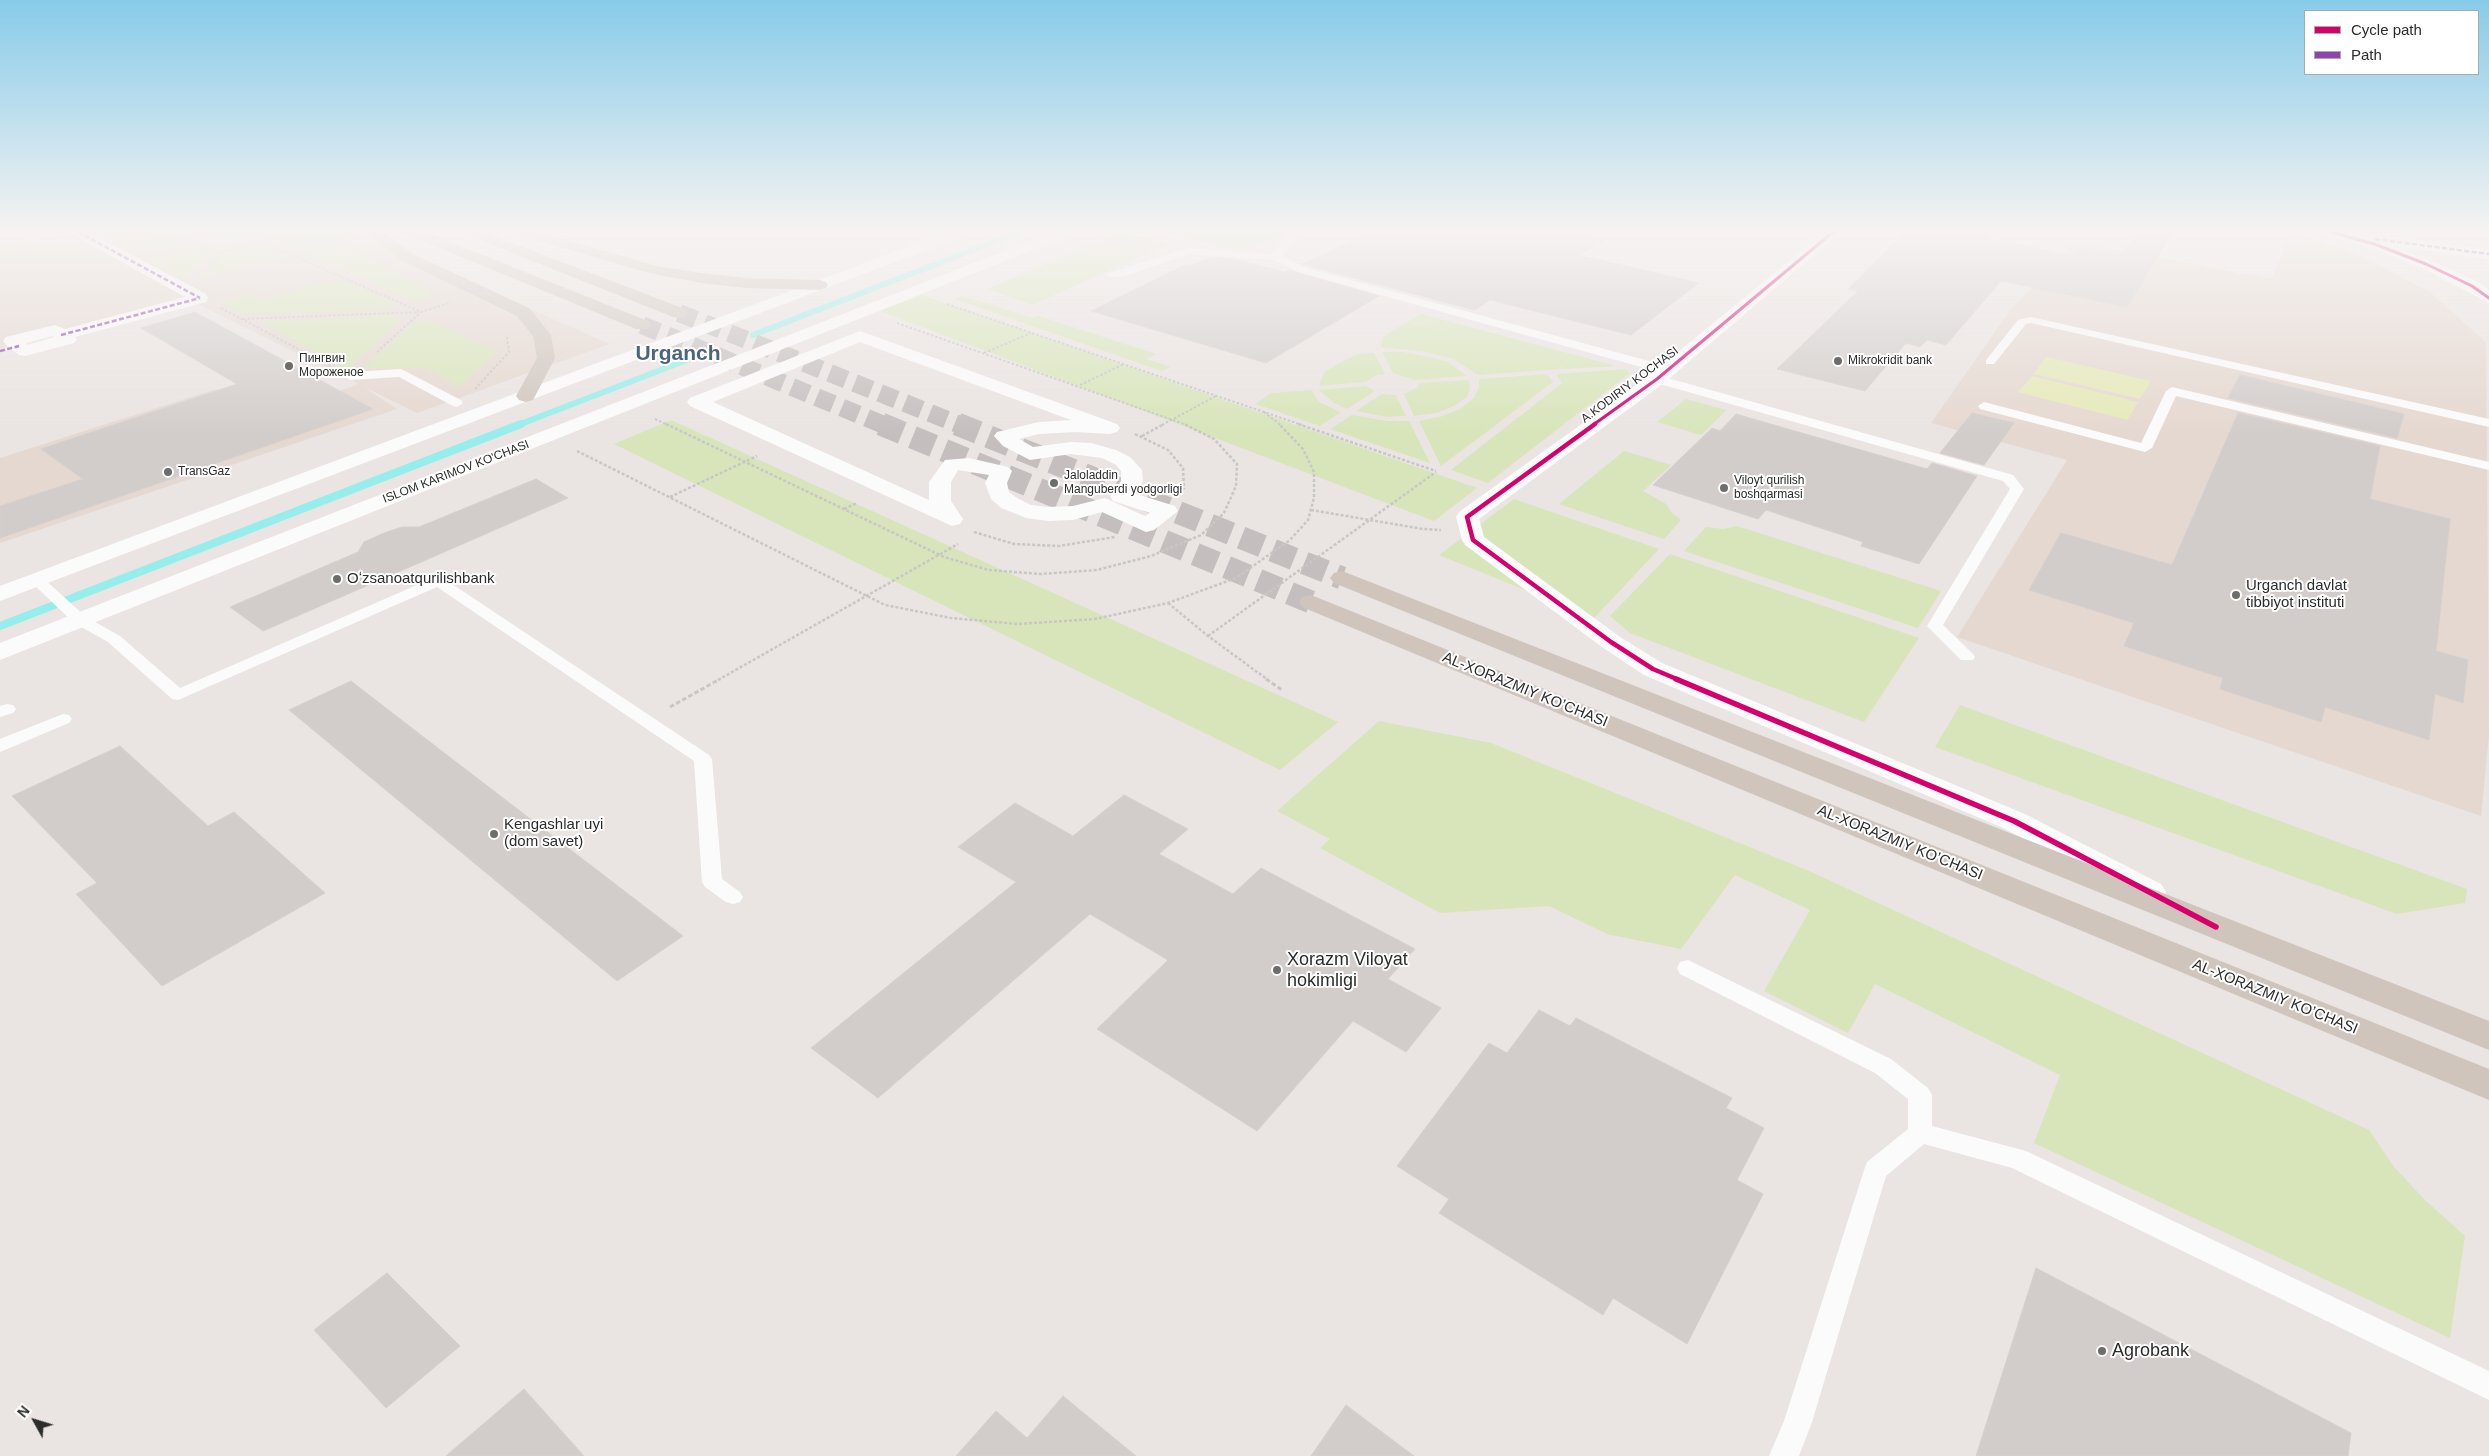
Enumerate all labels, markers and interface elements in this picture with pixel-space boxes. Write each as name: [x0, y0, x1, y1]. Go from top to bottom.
legend: [2304, 10, 2479, 75]
text: Cycle path: [2351, 21, 2422, 38]
text: Path: [2351, 46, 2382, 63]
district label: Urganch: [635, 341, 721, 367]
street label: A.KODIRIY KOCHASI: [1579, 344, 1681, 426]
place label: Пингвин Мороженое: [299, 352, 364, 380]
place label: Mikrokridit bank: [1848, 354, 1932, 368]
marker: Mikrokridit bank: [1832, 355, 1844, 367]
marker: Пингвин Мороженое: [283, 360, 295, 372]
street label: ISLOM KARIMOV KO'CHASI: [381, 437, 531, 507]
place label: TransGaz: [178, 465, 230, 479]
marker: TransGaz: [162, 466, 174, 478]
place label: Jaloladdin Manguberdi yodgorligi: [1064, 469, 1182, 497]
place label: Viloyt qurilish boshqarmasi: [1734, 474, 1804, 502]
marker: Jaloladdin Manguberdi yodgorligi: [1048, 477, 1060, 489]
marker: Viloyt qurilish boshqarmasi: [1718, 482, 1730, 494]
place label: Oʻzsanoatqurilishbank: [347, 570, 495, 588]
marker: Oʻzsanoatqurilishbank: [331, 573, 343, 585]
place label: Urganch davlat tibbiyot instituti: [2246, 577, 2347, 612]
marker: Urganch davlat tibbiyot instituti: [2230, 589, 2242, 601]
street label: AL-XORAZMIY KO’CHASI: [1440, 649, 1610, 731]
street label: AL-XORAZMIY KO’CHASI: [1815, 802, 1985, 884]
place label: Kengashlar uyi (dom savet): [504, 816, 603, 851]
marker: Kengashlar uyi (dom savet): [488, 828, 500, 840]
place label: Xorazm Viloyat hokimligi: [1287, 949, 1408, 992]
street label: AL-XORAZMIY KO’CHASI: [2190, 956, 2360, 1038]
marker: Xorazm Viloyat hokimligi: [1271, 964, 1283, 976]
place label: Agrobank: [2112, 1340, 2189, 1362]
marker: Agrobank: [2096, 1345, 2108, 1357]
north arrow: [10, 1396, 60, 1446]
text: N: [14, 1403, 33, 1421]

